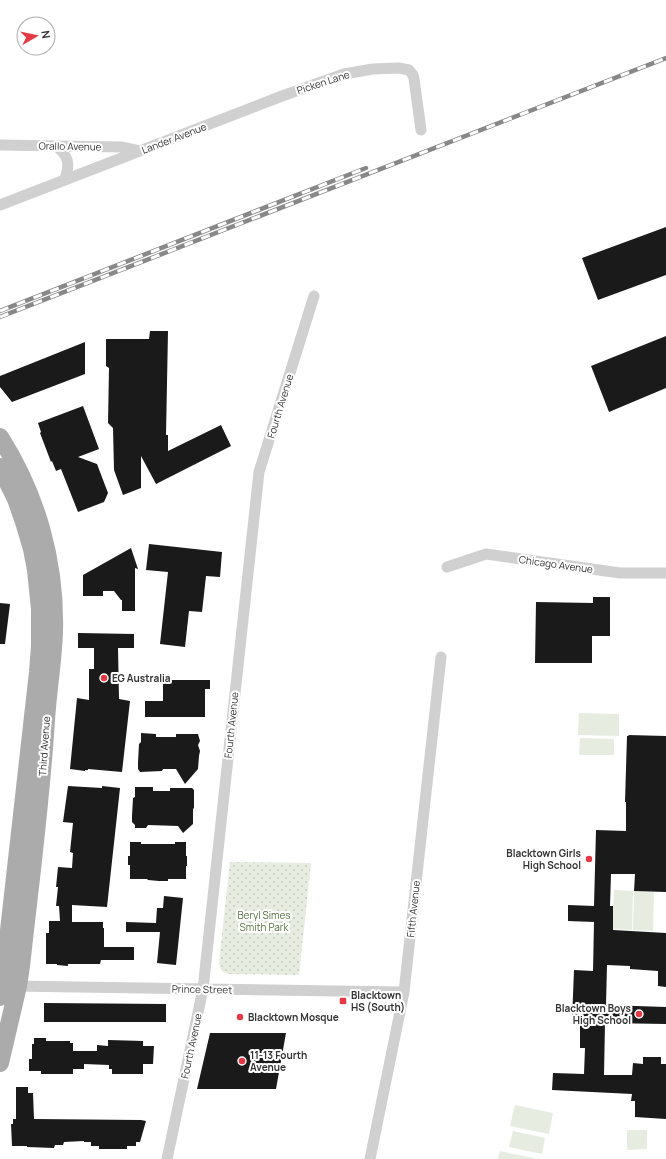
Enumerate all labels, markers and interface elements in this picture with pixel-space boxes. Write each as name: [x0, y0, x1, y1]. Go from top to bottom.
north arrow: [16, 16, 56, 56]
text: N: [38, 29, 54, 40]
street label: Picken Lane: [295, 67, 351, 97]
street label: Lander Avenue: [140, 119, 208, 157]
street label: Orallo Avenue: [38, 138, 102, 154]
street label: Fourth Avenue: [264, 372, 296, 440]
street label: Chicago Avenue: [518, 552, 594, 576]
place label: EG Australia: [112, 671, 171, 685]
marker: EG Australia: [99, 673, 109, 683]
street label: Fourth Avenue: [221, 691, 241, 759]
street label: Third Avenue: [35, 715, 53, 776]
place label: Blacktown Girls High School: [506, 846, 582, 872]
marker: Blacktown Girls High School: [584, 854, 594, 864]
street label: Fifth Avenue: [403, 880, 423, 938]
park label: Beryl Simes Smith Park: [237, 908, 291, 934]
street label: Prince Street: [172, 981, 232, 997]
place label: Blacktown HS (South): [351, 988, 405, 1014]
marker: Blacktown HS (South): [338, 996, 348, 1006]
place label: Blacktown Boys High School: [555, 1001, 632, 1027]
marker: Blacktown Boys High School: [634, 1009, 644, 1019]
place label: Blacktown Mosque: [248, 1010, 339, 1024]
street label: Fourth Avenue: [177, 1012, 205, 1080]
marker: Blacktown Mosque: [235, 1012, 245, 1022]
place label: 11-13 Fourth Avenue: [250, 1048, 307, 1074]
marker: 11-13 Fourth Avenue: [237, 1056, 247, 1066]

